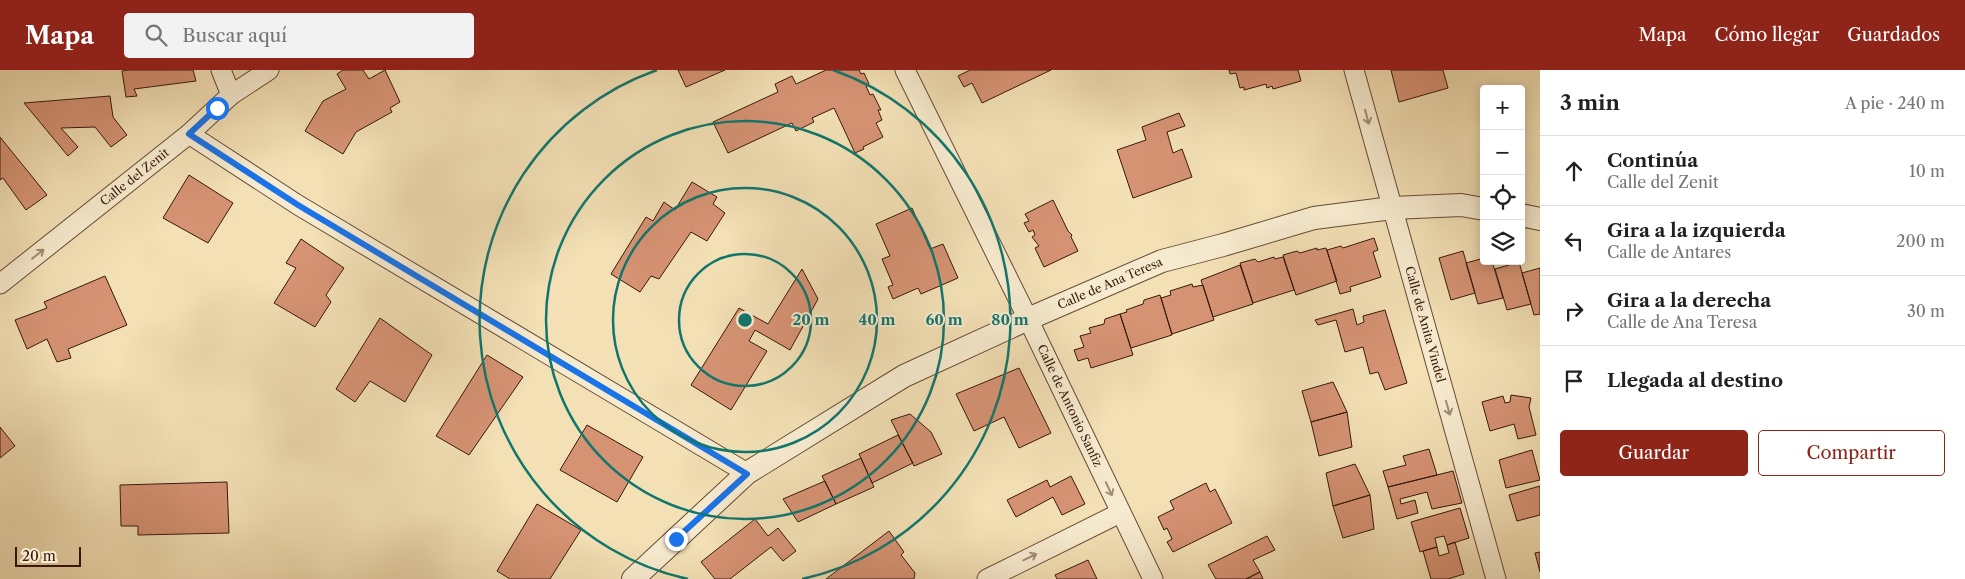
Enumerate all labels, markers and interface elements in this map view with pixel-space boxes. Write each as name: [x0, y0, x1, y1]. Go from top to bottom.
search box: [124, 13, 474, 58]
text: Mapa: [25, 21, 94, 50]
icon: search: [142, 21, 170, 49]
text: Buscar aquí: [182, 24, 287, 47]
text: Mapa: [1638, 24, 1687, 46]
text: Cómo llegar: [1715, 24, 1819, 46]
text: Guardados: [1847, 24, 1940, 46]
map controls: [1480, 85, 1525, 265]
button: +: [1480, 85, 1525, 130]
text: 3 min: [1560, 90, 1620, 115]
text: A pie · 240 m: [1845, 93, 1945, 113]
route start: [206, 97, 229, 120]
one-way arrow: [1363, 109, 1372, 125]
button: −: [1480, 130, 1525, 175]
street label: Calle del Zenit: [97, 144, 172, 209]
text: Continúa: [1607, 149, 1698, 172]
icon: ahead: [1560, 157, 1588, 185]
text: 10 m: [1909, 161, 1945, 181]
text: Calle del Zenit: [1607, 172, 1719, 192]
button: locate: [1480, 175, 1525, 220]
text: Gira a la izquierda: [1607, 219, 1786, 242]
button: layers: [1480, 220, 1525, 265]
icon: left: [1560, 227, 1588, 255]
text: 200 m: [1896, 231, 1945, 251]
text: Calle de Antares: [1607, 242, 1731, 262]
one-way arrow: [31, 248, 44, 259]
street label: Calle de Ana Teresa: [1055, 254, 1165, 312]
street label: Calle de Anita Vindel: [1402, 264, 1449, 384]
text: Gira a la derecha: [1607, 289, 1771, 312]
icon: right: [1560, 297, 1588, 325]
text: 30 m: [1907, 301, 1945, 321]
text: 20 m: [792, 310, 830, 329]
text: 40 m: [858, 310, 896, 329]
text: 60 m: [925, 310, 963, 329]
text: 80 m: [991, 310, 1029, 329]
centre of rings: [736, 311, 754, 329]
text: Calle de Ana Teresa: [1607, 312, 1757, 332]
street label: Calle de Antonio Sanfiz: [1034, 342, 1106, 469]
icon: arrive: [1560, 367, 1588, 395]
text: Llegada al destino: [1607, 369, 1783, 392]
one-way arrow: [1444, 400, 1453, 416]
button: Guardar: [1560, 430, 1748, 476]
button: Compartir: [1758, 430, 1945, 476]
one-way arrow: [1105, 481, 1114, 496]
route end: [665, 528, 688, 551]
scale bar: [15, 544, 81, 567]
text: 20 m: [22, 547, 56, 565]
one-way arrow: [1022, 552, 1037, 562]

